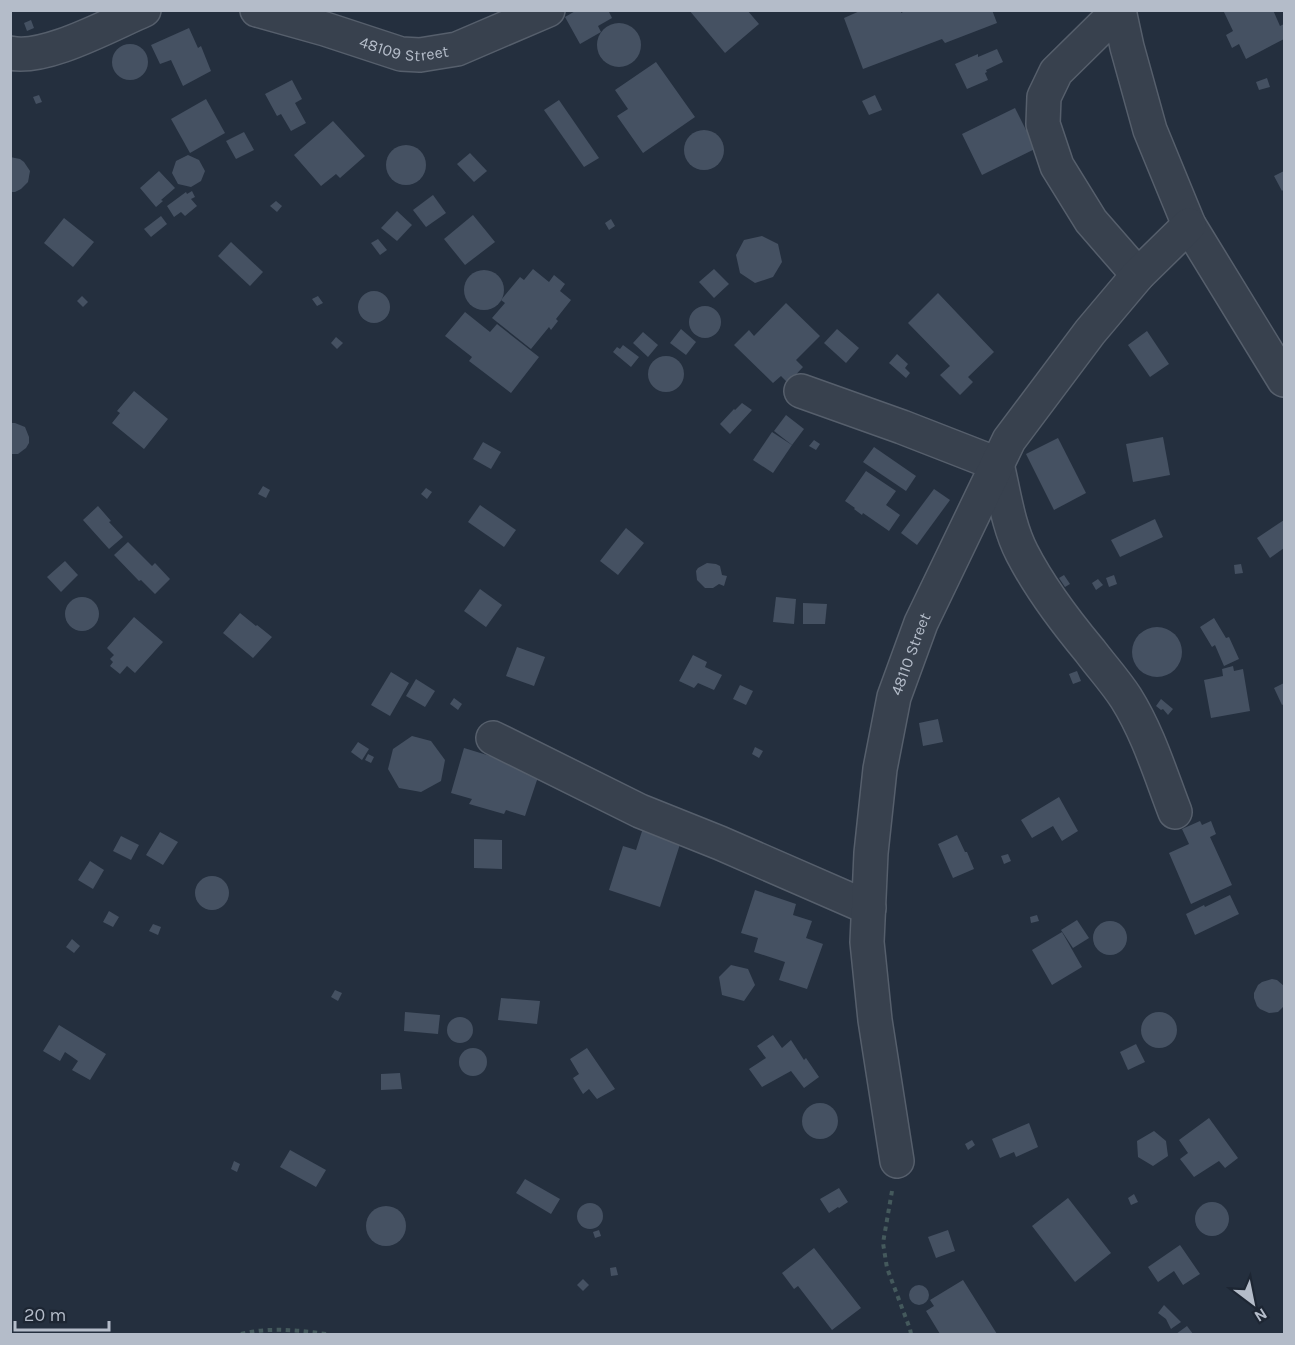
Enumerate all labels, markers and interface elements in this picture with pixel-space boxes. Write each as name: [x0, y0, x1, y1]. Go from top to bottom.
street label: 48109 Street: [357, 32, 450, 65]
street label: 48110 Street: [886, 609, 934, 698]
north arrow: [1223, 1273, 1283, 1333]
scale bar: [15, 1294, 110, 1332]
text: 20 m: [24, 1304, 66, 1326]
text: N: [1251, 1304, 1271, 1326]

